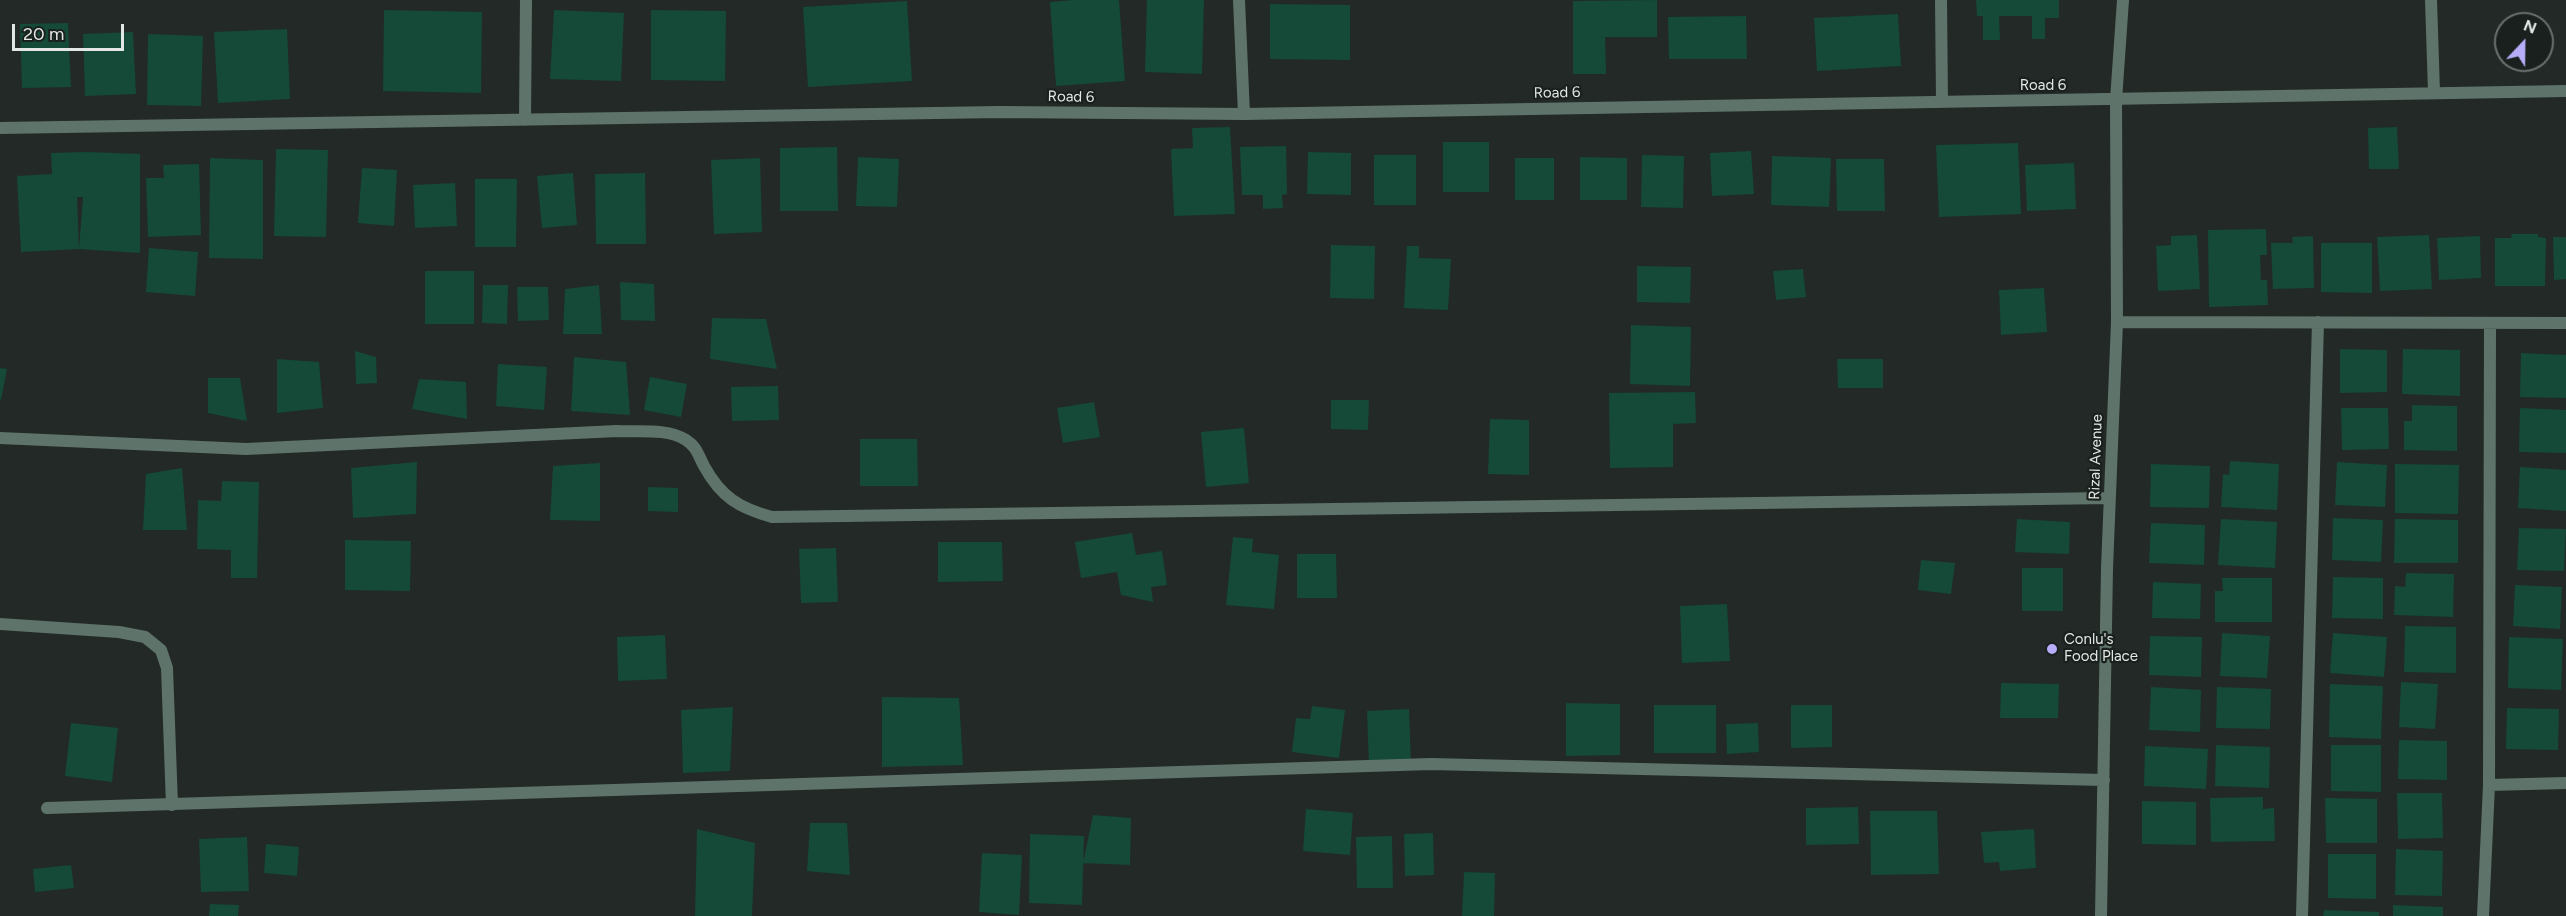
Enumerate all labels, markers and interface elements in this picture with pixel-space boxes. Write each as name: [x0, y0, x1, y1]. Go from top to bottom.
scale bar: [15, 12, 128, 50]
north arrow: [2494, 12, 2554, 72]
text: N: [2521, 16, 2539, 38]
text: 20 m: [23, 23, 64, 45]
street label: Road 6: [2020, 77, 2066, 95]
street label: Road 6: [1533, 84, 1581, 102]
street label: Road 6: [1047, 88, 1095, 106]
street label: Rizal Avenue: [2086, 414, 2106, 500]
place label: Conlu's Food Place: [2064, 631, 2138, 666]
marker: Conlu's Food Place: [2045, 642, 2059, 656]

